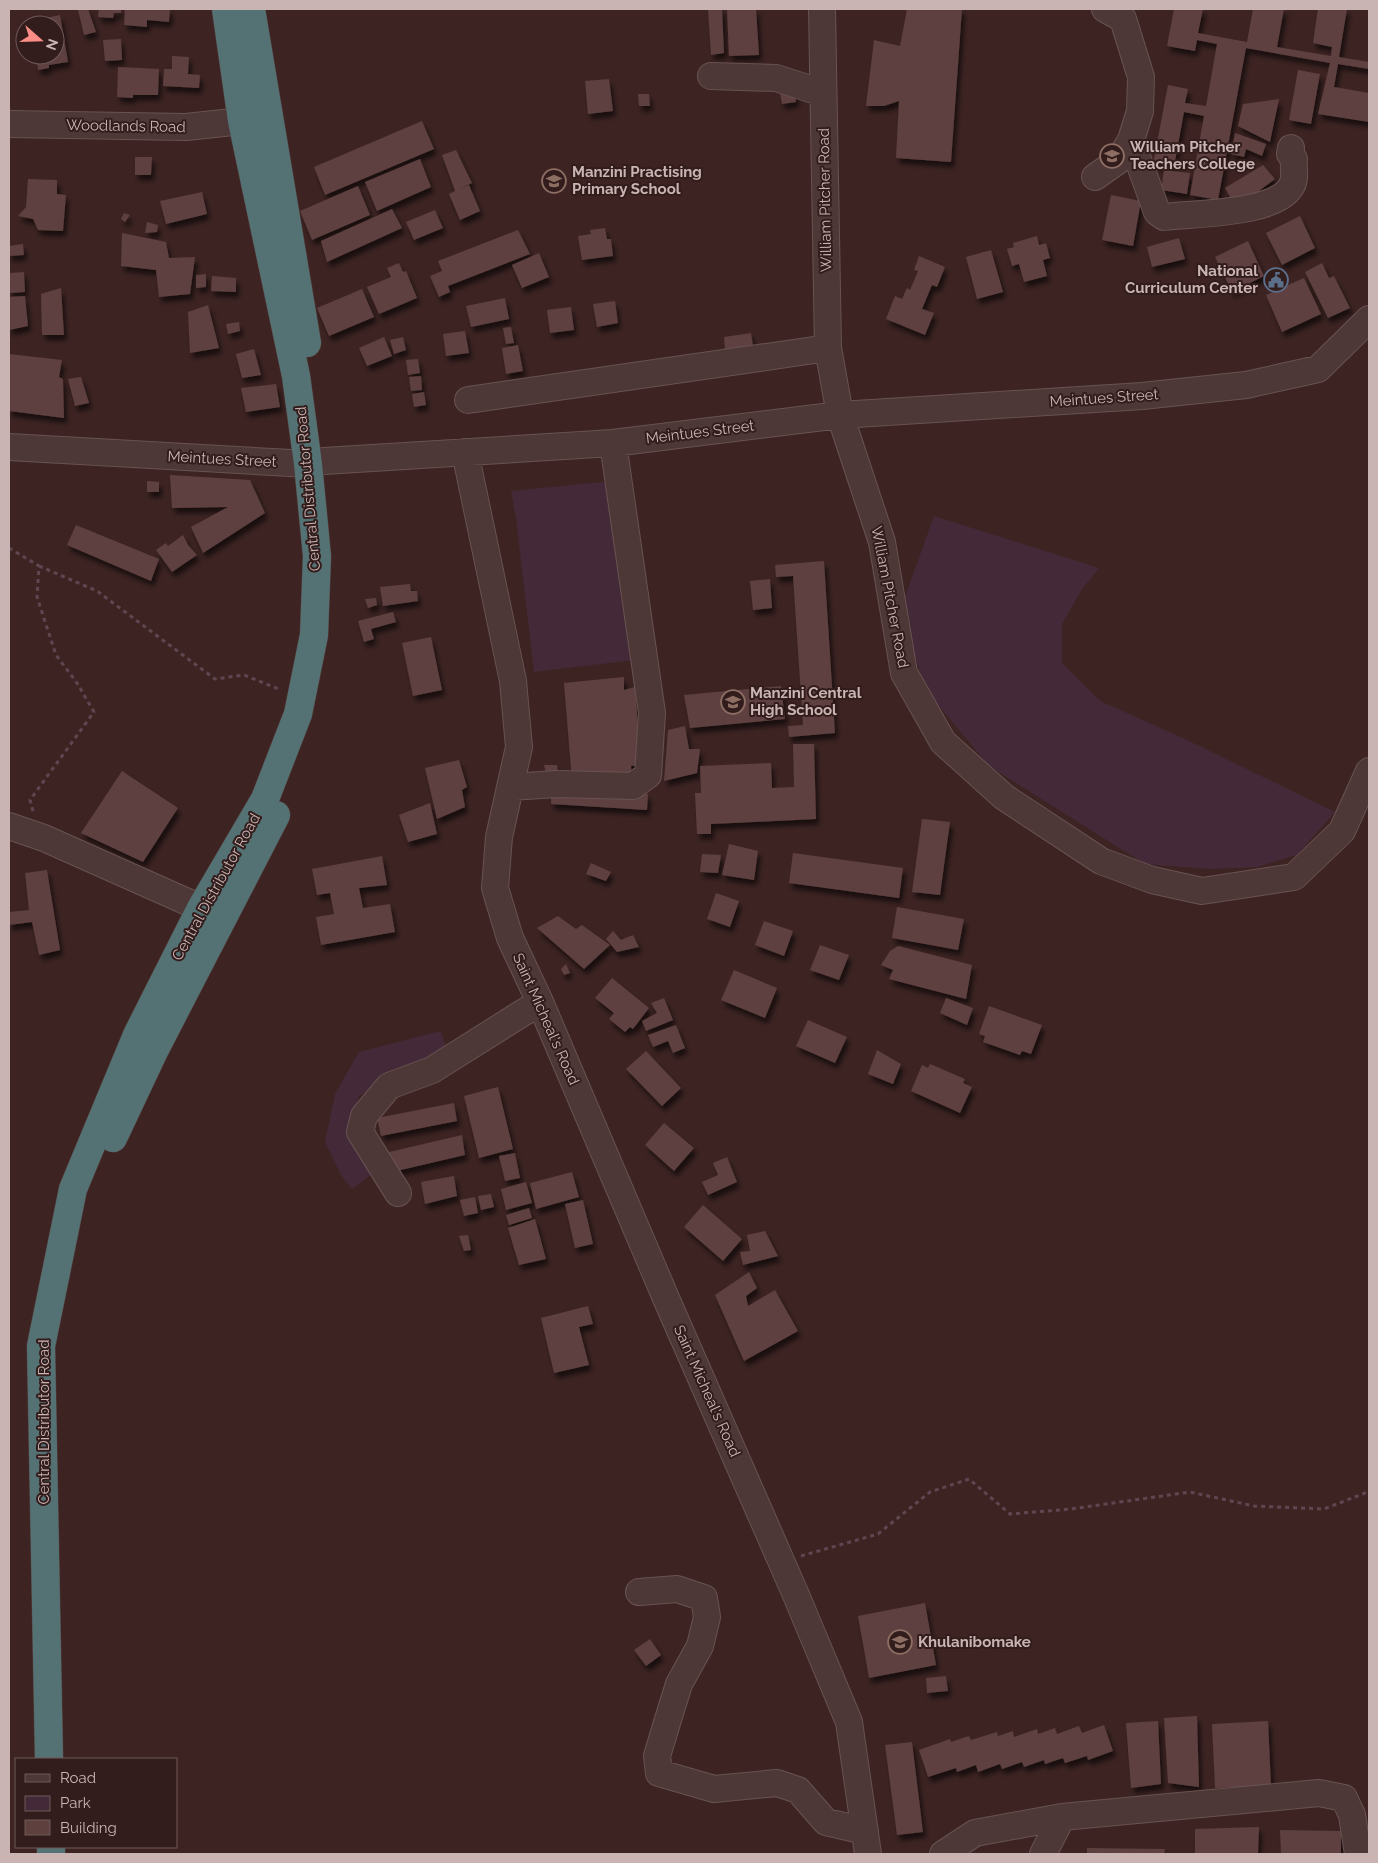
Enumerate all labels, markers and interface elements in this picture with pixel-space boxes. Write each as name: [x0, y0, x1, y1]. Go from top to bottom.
north arrow: [15, 15, 65, 65]
text: N: [43, 37, 62, 52]
street label: Woodlands Road: [66, 116, 186, 136]
street label: William Pitcher Road: [815, 128, 835, 272]
place label: William Pitcher Teachers College: [1130, 138, 1255, 173]
school or university icon: William Pitcher Teachers College: [1099, 143, 1125, 169]
place label: Manzini Practising Primary School: [572, 163, 702, 198]
school or university icon: Manzini Practising Primary School: [541, 168, 567, 194]
place label: National Curriculum Center: [1125, 262, 1258, 297]
public building icon: National Curriculum Center: [1263, 267, 1289, 293]
street label: Meintues Street: [1049, 385, 1159, 411]
street label: Central Distributor Road: [292, 406, 324, 572]
street label: Meintues Street: [645, 416, 755, 448]
street label: Meintues Street: [167, 447, 277, 471]
street label: William Pitcher Road: [867, 525, 913, 669]
place label: Manzini Central High School: [750, 684, 862, 719]
school or university icon: Manzini Central High School: [720, 689, 746, 715]
street label: Central Distributor Road: [168, 810, 264, 964]
street label: Saint Micheal's Road: [509, 950, 583, 1088]
street label: Saint Micheal's Road: [670, 1322, 744, 1460]
street label: Central Distributor Road: [35, 1339, 53, 1505]
school or university icon: Khulanibomake: [887, 1629, 913, 1655]
place label: Khulanibomake: [918, 1633, 1031, 1651]
legend: [15, 1758, 178, 1848]
text: Road: [60, 1769, 96, 1787]
text: Park: [60, 1794, 91, 1812]
text: Building: [60, 1819, 117, 1837]

